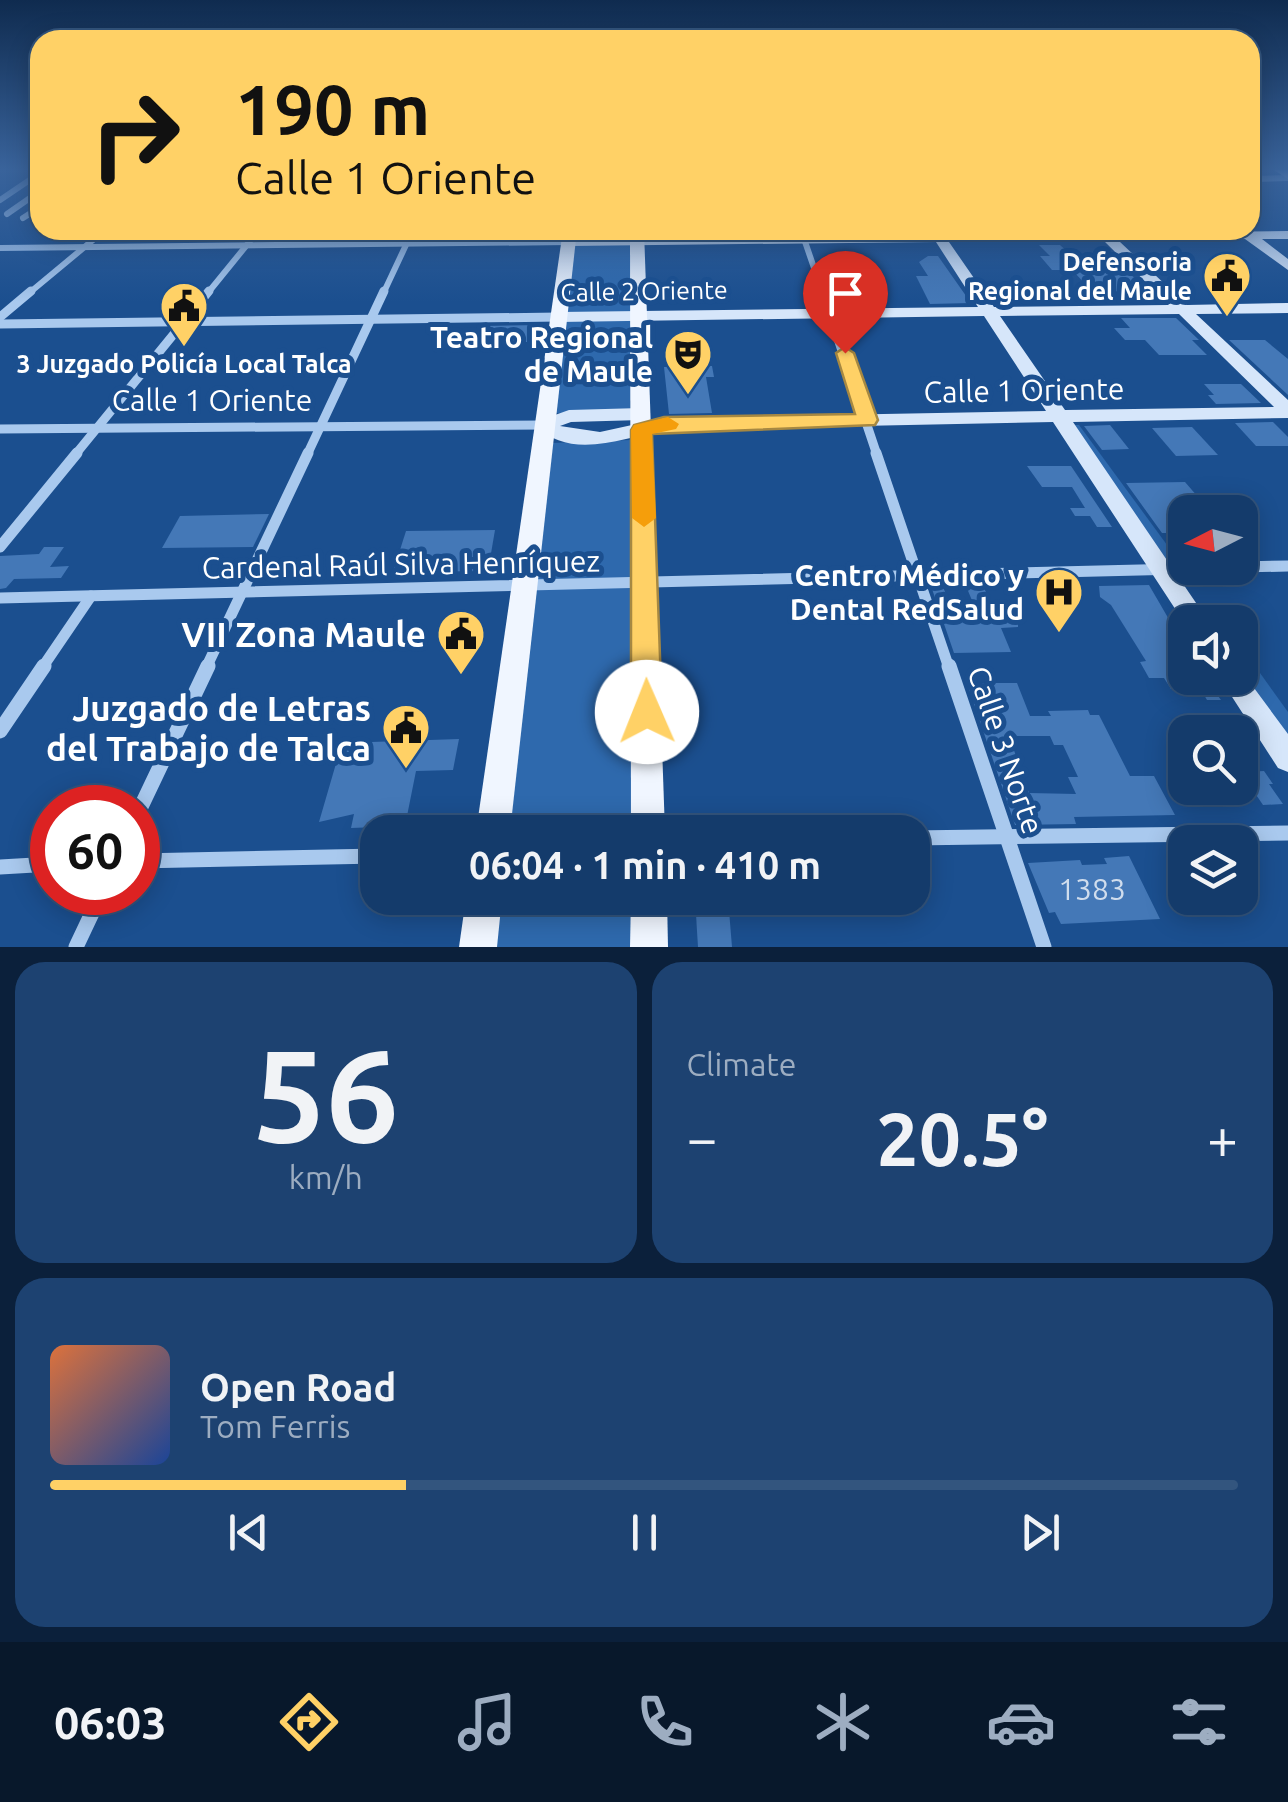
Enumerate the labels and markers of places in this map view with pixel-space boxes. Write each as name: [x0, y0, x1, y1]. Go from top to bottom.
place label: Defensoria Regional del Maule: [968, 248, 1192, 305]
public building icon: Defensoria Regional del Maule: [1201, 250, 1253, 318]
pin: [803, 251, 888, 354]
public building icon: 3 Juzgado Policía Local Talca: [158, 280, 210, 348]
place label: Teatro Regional de Maule: [430, 320, 653, 388]
theatre icon: Teatro Regional de Maule: [662, 328, 714, 396]
place label: 3 Juzgado Policía Local Talca: [16, 350, 352, 378]
place label: Centro Médico y Dental RedSalud: [790, 558, 1024, 626]
hospital icon: Centro Médico y Dental RedSalud: [1033, 566, 1085, 634]
public building icon: VII Zona Maule: [435, 608, 487, 676]
place label: VII Zona Maule: [181, 614, 426, 654]
place label: Juzgado de Letras del Trabajo de Talca: [46, 688, 371, 768]
public building icon: Juzgado de Letras del Trabajo de Talca: [380, 702, 432, 770]

